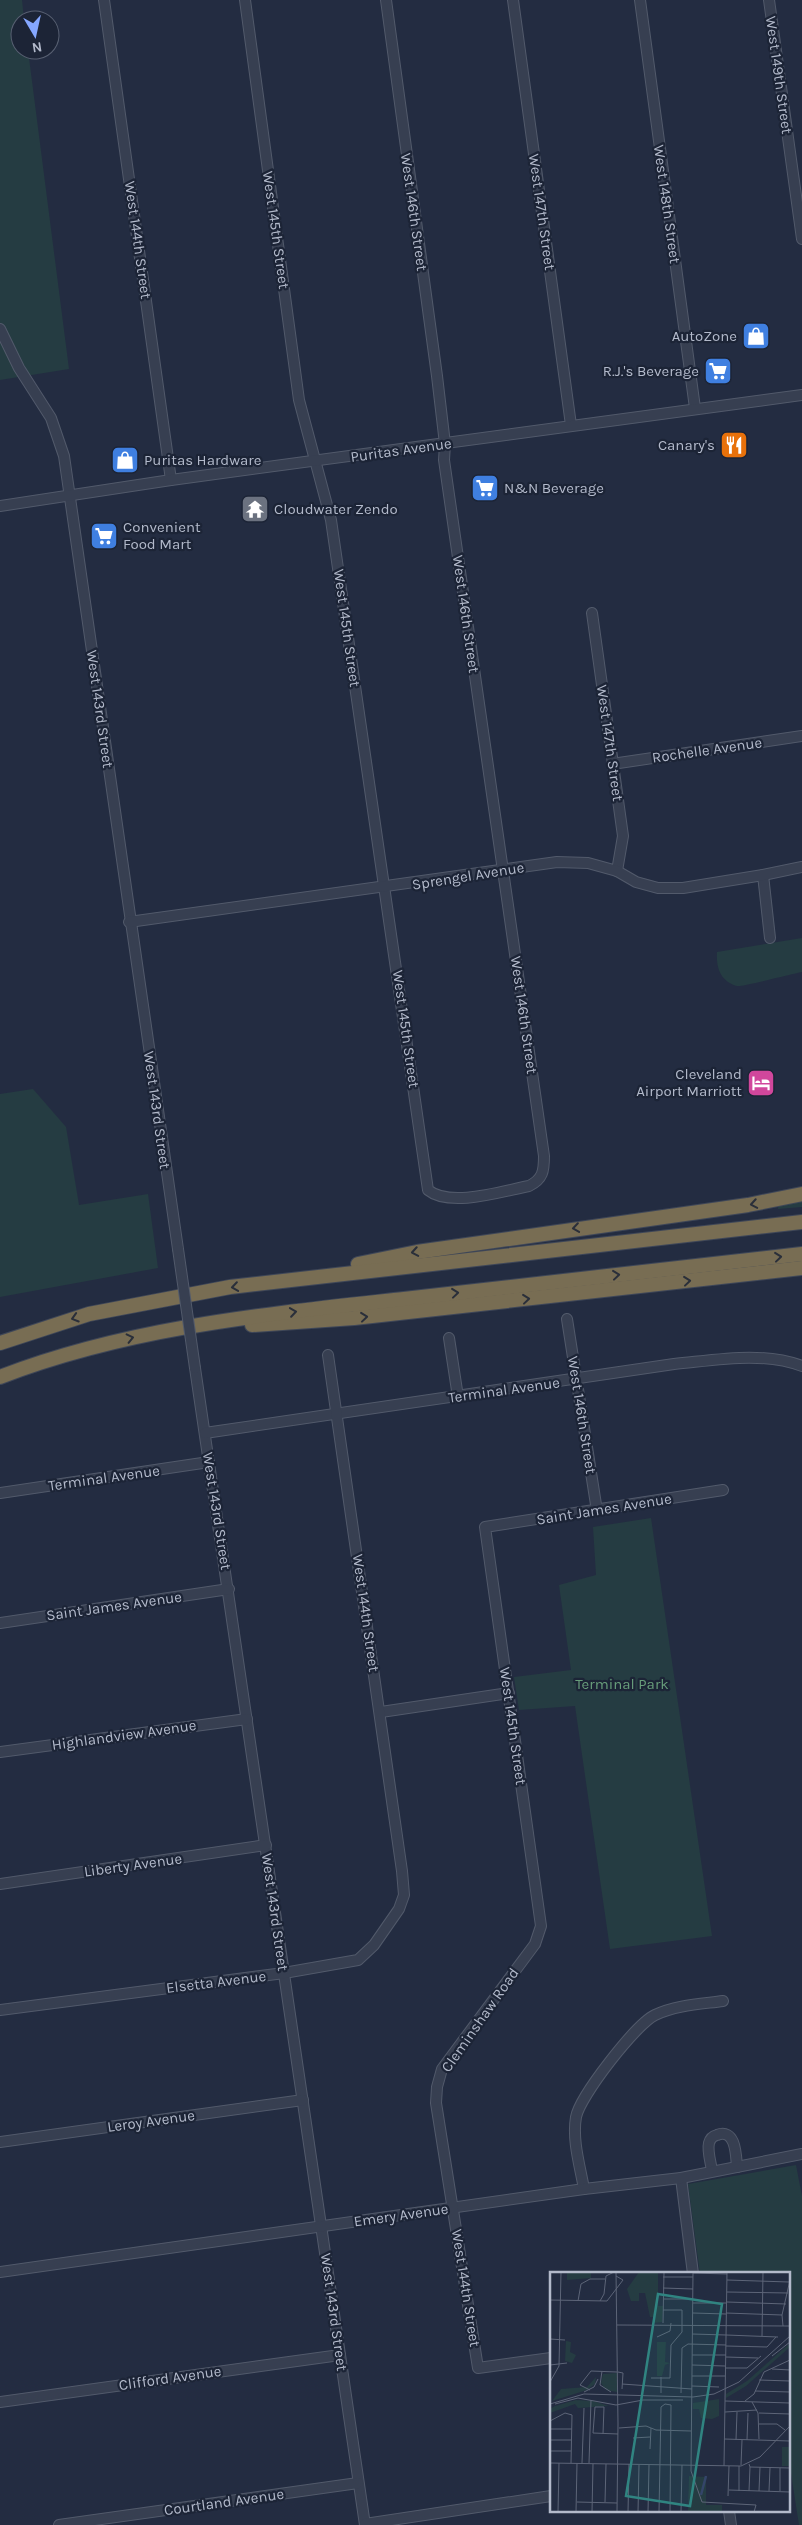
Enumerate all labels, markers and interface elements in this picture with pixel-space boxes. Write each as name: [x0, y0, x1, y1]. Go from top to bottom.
north arrow: [10, 10, 60, 60]
street label: West 149th Street: [762, 15, 796, 136]
text: N: [31, 38, 43, 57]
street label: West 148th Street: [650, 143, 684, 265]
street label: West 146th Street: [397, 152, 431, 273]
street label: West 147th Street: [525, 153, 559, 272]
street label: West 145th Street: [259, 170, 293, 291]
street label: West 144th Street: [121, 180, 155, 300]
shop icon: AutoZone: [741, 321, 771, 351]
place label: AutoZone: [672, 327, 737, 345]
supermarket icon: R.J.'s Beverage: [703, 356, 733, 386]
place label: R.J.'s Beverage: [603, 362, 699, 380]
restaurant icon: Canary's: [719, 430, 749, 460]
street label: Puritas Avenue: [349, 434, 453, 466]
place label: Canary's: [658, 436, 715, 454]
shop icon: Puritas Hardware: [110, 445, 140, 475]
place label: Puritas Hardware: [144, 451, 261, 469]
supermarket icon: N&N Beverage: [470, 473, 500, 503]
place label: N&N Beverage: [504, 479, 604, 497]
temple icon: Cloudwater Zendo: [240, 494, 270, 524]
place label: Cloudwater Zendo: [274, 500, 398, 518]
place label: Convenient Food Mart: [123, 518, 201, 553]
supermarket icon: Convenient Food Mart: [89, 521, 119, 551]
street label: West 146th Street: [449, 554, 483, 675]
street label: West 145th Street: [330, 568, 364, 689]
street label: West 143rd Street: [83, 649, 117, 770]
street label: West 147th Street: [593, 684, 627, 803]
street label: Rochelle Avenue: [651, 733, 763, 767]
street label: Sprengel Avenue: [411, 858, 525, 894]
street label: West 146th Street: [507, 955, 541, 1076]
street label: West 145th Street: [389, 969, 423, 1090]
street label: West 143rd Street: [140, 1050, 174, 1171]
place label: Cleveland Airport Marriott: [636, 1065, 742, 1100]
hotel icon: Cleveland Airport Marriott: [746, 1068, 776, 1098]
one-way arrow: [750, 1199, 759, 1209]
one-way arrow: [572, 1223, 580, 1233]
one-way arrow: [411, 1247, 420, 1257]
one-way arrow: [774, 1252, 782, 1263]
one-way arrow: [613, 1270, 621, 1281]
one-way arrow: [683, 1276, 691, 1287]
one-way arrow: [230, 1281, 239, 1291]
one-way arrow: [451, 1288, 459, 1299]
one-way arrow: [522, 1294, 530, 1305]
one-way arrow: [290, 1307, 298, 1318]
one-way arrow: [360, 1312, 368, 1323]
one-way arrow: [72, 1313, 80, 1323]
one-way arrow: [126, 1333, 135, 1344]
street label: West 146th Street: [564, 1355, 600, 1476]
street label: Terminal Avenue: [447, 1373, 561, 1407]
street label: West 143rd Street: [199, 1451, 235, 1572]
street label: Terminal Avenue: [47, 1461, 161, 1495]
street label: Saint James Avenue: [535, 1489, 673, 1529]
street label: West 144th Street: [349, 1553, 383, 1673]
street label: Saint James Avenue: [45, 1588, 183, 1624]
street label: West 145th Street: [496, 1666, 530, 1787]
park label: Terminal Park: [575, 1675, 669, 1693]
street label: Highlandview Avenue: [50, 1716, 198, 1754]
street label: Liberty Avenue: [83, 1849, 183, 1881]
street label: West 143rd Street: [258, 1852, 292, 1973]
street label: Cleminshaw Road: [437, 1965, 523, 2075]
street label: Elsetta Avenue: [165, 1967, 267, 1997]
street label: Leroy Avenue: [106, 2106, 196, 2136]
street label: Emery Avenue: [352, 2199, 450, 2231]
street label: West 144th Street: [448, 2228, 484, 2348]
street label: West 143rd Street: [317, 2252, 351, 2373]
inset map: [550, 2272, 790, 2512]
street label: Clifford Avenue: [117, 2362, 223, 2394]
street label: Courtland Avenue: [163, 2485, 285, 2519]

